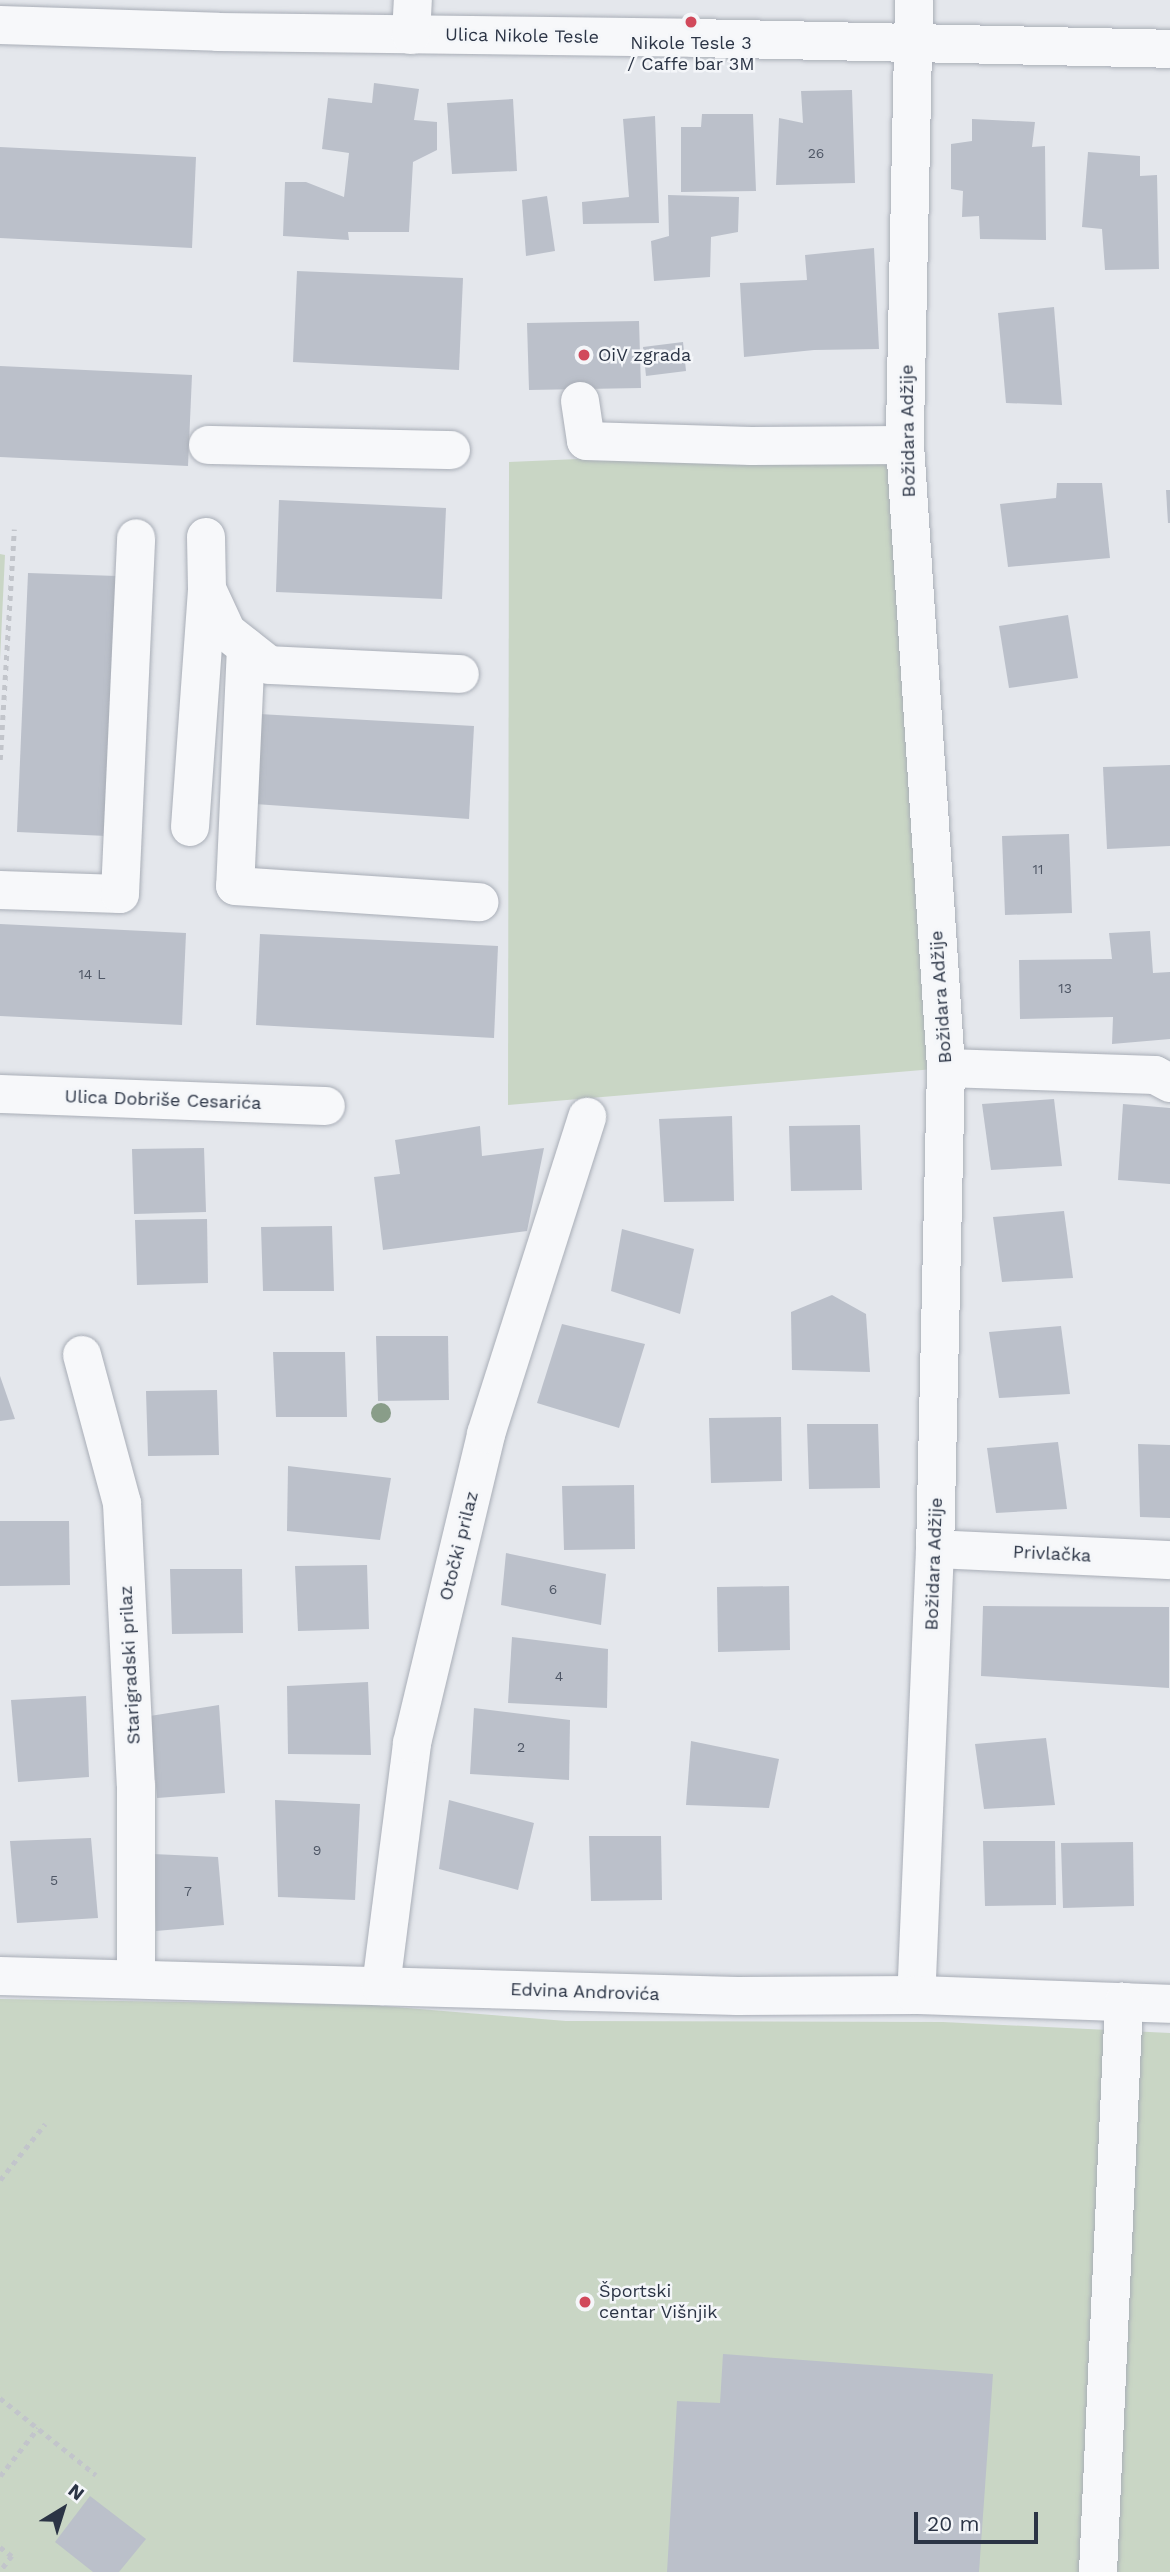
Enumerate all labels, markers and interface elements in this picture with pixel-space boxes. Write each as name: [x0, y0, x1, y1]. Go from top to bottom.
marker: Nikole Tesle 3 / Caffe bar 3M: [683, 14, 699, 30]
street label: Ulica Nikole Tesle: [444, 24, 600, 48]
place label: Nikole Tesle 3 / Caffe bar 3M: [627, 33, 755, 76]
house number: 26: [808, 145, 824, 161]
place label: OiV zgrada: [598, 344, 692, 366]
marker: OiV zgrada: [576, 347, 592, 363]
street label: Božidara Adžije: [896, 364, 920, 498]
house number: 11: [1033, 861, 1043, 877]
street label: Božidara Adžije: [926, 929, 956, 1065]
house number: 14 L: [78, 966, 106, 982]
house number: 13: [1058, 980, 1072, 996]
street label: Ulica Dobriše Cesarića: [64, 1086, 262, 1114]
street label: Otočki prilaz: [435, 1489, 483, 1603]
street label: Božidara Adžije: [921, 1497, 947, 1631]
street label: Privlačka: [1012, 1541, 1092, 1567]
house number: 6: [549, 1581, 557, 1597]
street label: Starigradski prilaz: [115, 1585, 145, 1745]
house number: 4: [555, 1668, 563, 1684]
house number: 2: [517, 1739, 525, 1755]
house number: 9: [313, 1842, 321, 1858]
house number: 5: [50, 1872, 58, 1888]
house number: 7: [184, 1883, 192, 1899]
street label: Edvina Androvića: [509, 1979, 661, 2005]
place label: Športski centar Višnjik: [599, 2281, 719, 2324]
marker: Športski centar Višnjik: [577, 2294, 593, 2310]
north arrow: [28, 2474, 98, 2544]
text: N: [64, 2479, 89, 2505]
scale bar: [918, 2498, 1042, 2542]
text: 20 m: [927, 2511, 979, 2536]

